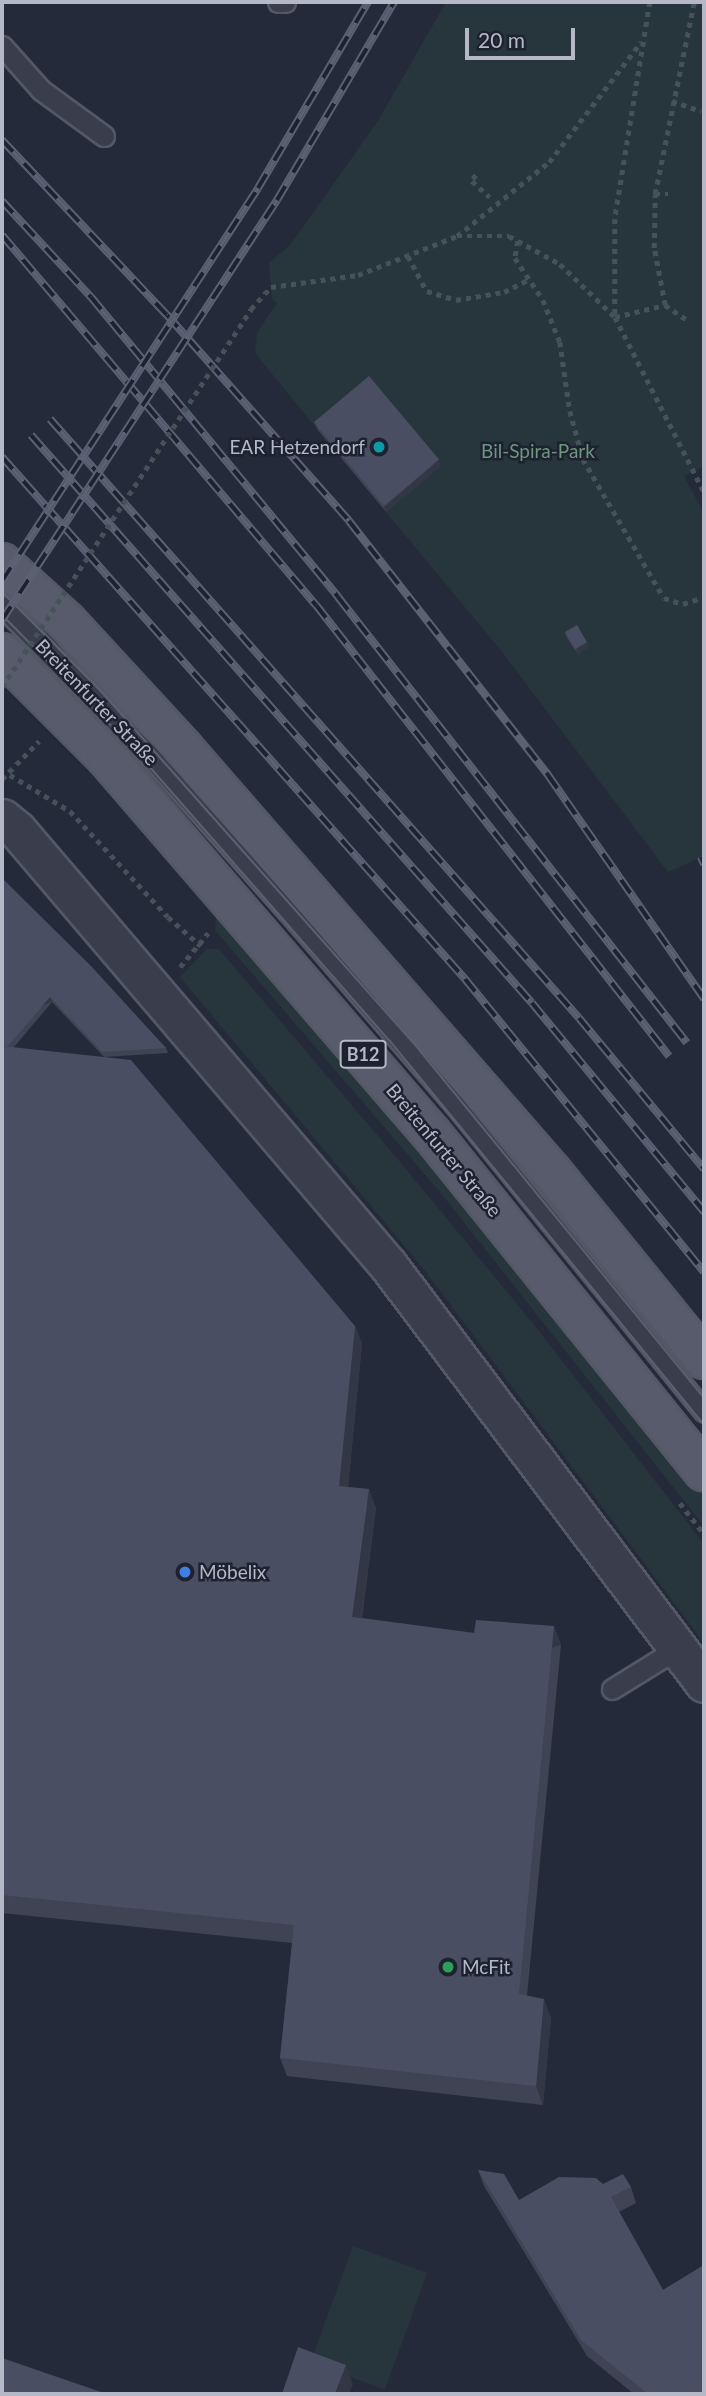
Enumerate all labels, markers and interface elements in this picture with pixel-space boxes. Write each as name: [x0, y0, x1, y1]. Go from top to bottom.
scale bar: [468, 14, 578, 58]
text: 20 m: [478, 27, 525, 52]
place label: EAR Hetzendorf: [229, 436, 365, 458]
marker: EAR Hetzendorf: [371, 439, 387, 455]
park label: Bil-Spira-Park: [481, 440, 595, 462]
street label: Breitenfurter Straße: [31, 634, 163, 770]
road number: B12: [338, 1040, 388, 1069]
street label: Breitenfurter Straße: [382, 1079, 506, 1221]
place label: Möbelix: [199, 1561, 266, 1583]
marker: Möbelix: [177, 1564, 193, 1580]
place label: McFit: [462, 1956, 510, 1978]
marker: McFit: [440, 1959, 456, 1975]

